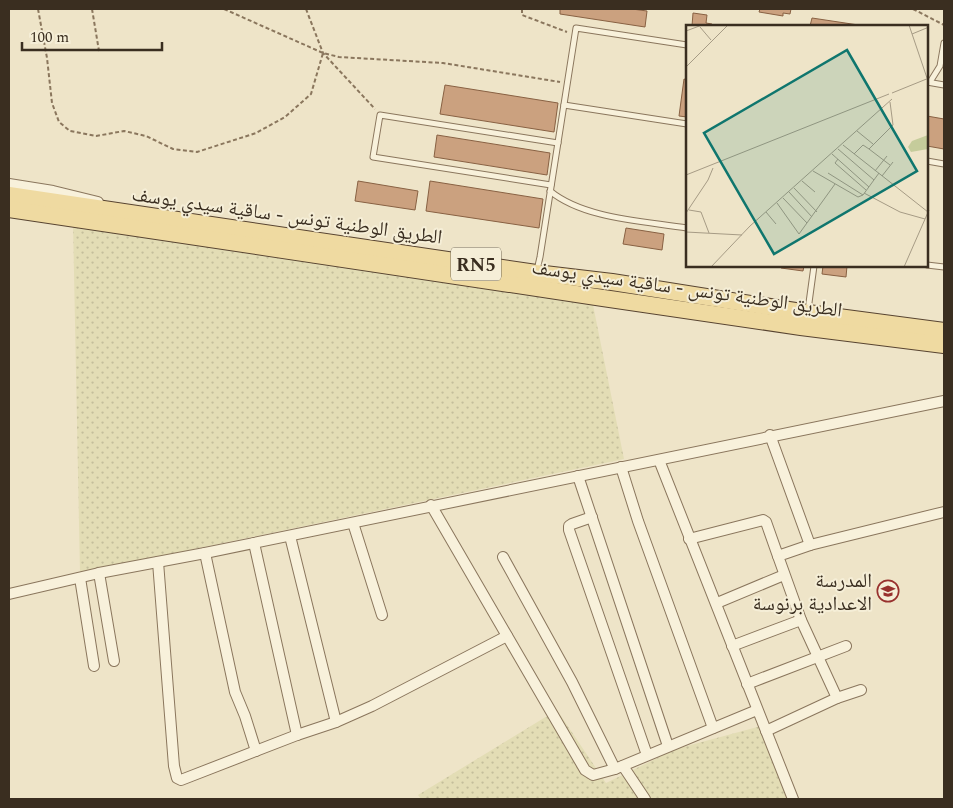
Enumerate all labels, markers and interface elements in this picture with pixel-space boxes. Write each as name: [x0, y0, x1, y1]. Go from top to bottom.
scale bar: [22, 20, 162, 52]
inset map: [686, 25, 928, 268]
text: 100 m: [30, 26, 69, 49]
street label: الطريق الوطنية تونس - ساقية سيدي يوسف: [130, 179, 444, 253]
road number: RN5: [451, 248, 501, 280]
street label: الطريق الوطنية تونس - ساقية سيدي يوسف: [530, 252, 844, 326]
place label: المدرسة الاعدادية برنوسة: [753, 566, 872, 619]
school or university icon: المدرسة الاعدادية برنوسة: [876, 579, 900, 603]

